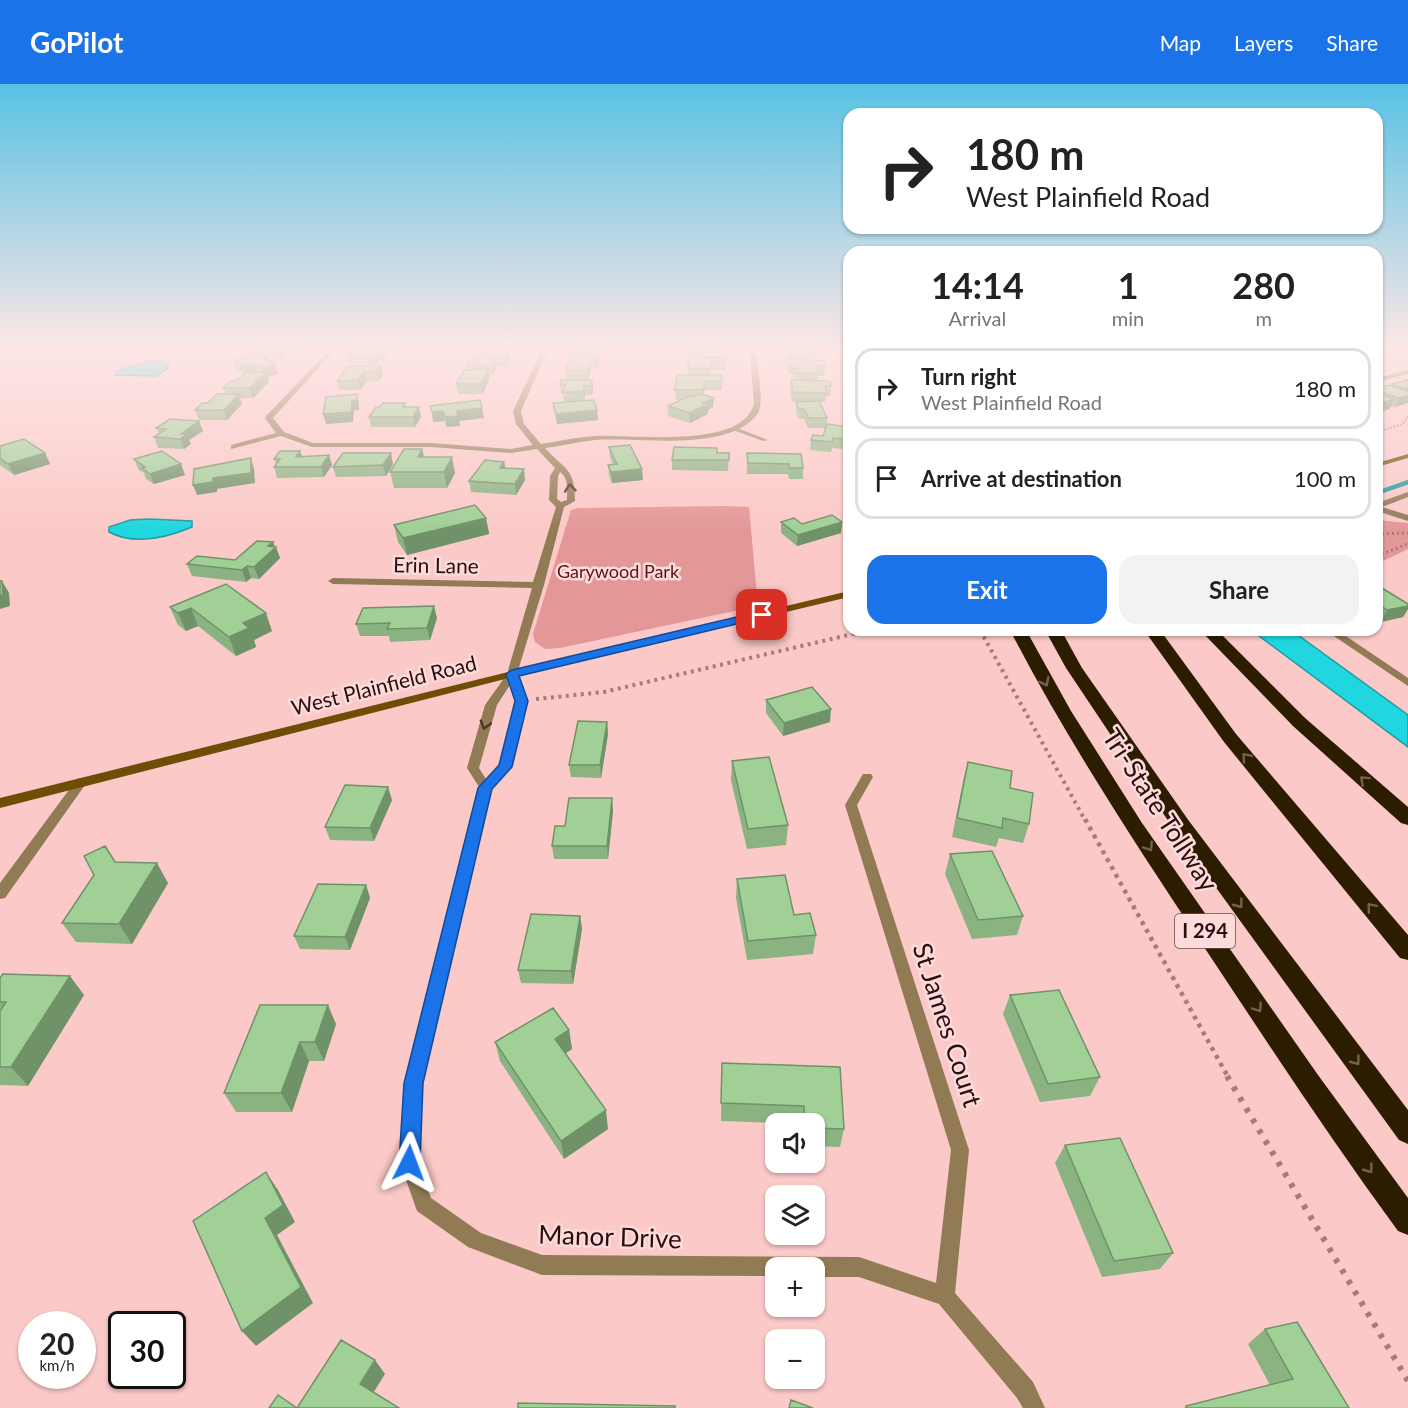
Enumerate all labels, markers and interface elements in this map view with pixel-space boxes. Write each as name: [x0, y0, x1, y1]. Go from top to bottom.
text: GoPilot: [30, 25, 123, 59]
text: Map: [1160, 30, 1201, 55]
text: Layers: [1234, 30, 1293, 55]
text: Share: [1326, 30, 1378, 55]
text: 180 m: [966, 129, 1084, 179]
icon: right: [867, 132, 945, 210]
text: West Plainfield Road: [966, 180, 1210, 213]
text: 14:14: [931, 263, 1024, 307]
text: 1: [1118, 263, 1139, 307]
text: 280: [1232, 263, 1295, 307]
text: Arrival: [949, 306, 1006, 330]
text: min: [1112, 306, 1144, 330]
text: m: [1255, 306, 1272, 330]
text: Turn right: [921, 363, 1016, 390]
icon: right: [870, 372, 903, 405]
text: 180 m: [1294, 375, 1356, 402]
text: West Plainfield Road: [921, 390, 1102, 414]
icon: arrive: [870, 462, 903, 495]
text: Arrive at destination: [921, 465, 1122, 492]
text: 100 m: [1294, 465, 1356, 492]
one-way arrow: [565, 483, 577, 493]
street label: Erin Lane: [393, 551, 479, 578]
button: Exit: [867, 555, 1107, 624]
button: Share: [1119, 555, 1359, 624]
park label: Garywood Park: [557, 560, 680, 582]
pin: [736, 589, 787, 640]
icon: arrive: [745, 598, 778, 631]
street label: West Plainfield Road: [288, 649, 479, 720]
one-way arrow: [1037, 676, 1049, 687]
one-way arrow: [480, 720, 492, 730]
street label: Tri-State Tollway: [1096, 722, 1226, 897]
one-way arrow: [1242, 753, 1253, 764]
one-way arrow: [1360, 776, 1371, 787]
one-way arrow: [1141, 841, 1153, 851]
one-way arrow: [1232, 897, 1243, 908]
one-way arrow: [1367, 902, 1378, 913]
road number: I 294: [1175, 914, 1235, 948]
street label: St James Court: [906, 939, 990, 1111]
one-way arrow: [1251, 1002, 1262, 1013]
one-way arrow: [1349, 1054, 1360, 1065]
map controls: [765, 1113, 825, 1389]
button: sound: [765, 1113, 825, 1173]
position arrow: [377, 1131, 441, 1195]
one-way arrow: [1361, 1163, 1372, 1174]
button: layers: [765, 1185, 825, 1245]
street label: Manor Drive: [538, 1218, 682, 1254]
button: +: [765, 1257, 825, 1317]
speed limit sign: 30: [108, 1311, 186, 1389]
text: 20: [40, 1325, 74, 1361]
button: −: [765, 1329, 825, 1389]
text: km/h: [39, 1356, 75, 1374]

